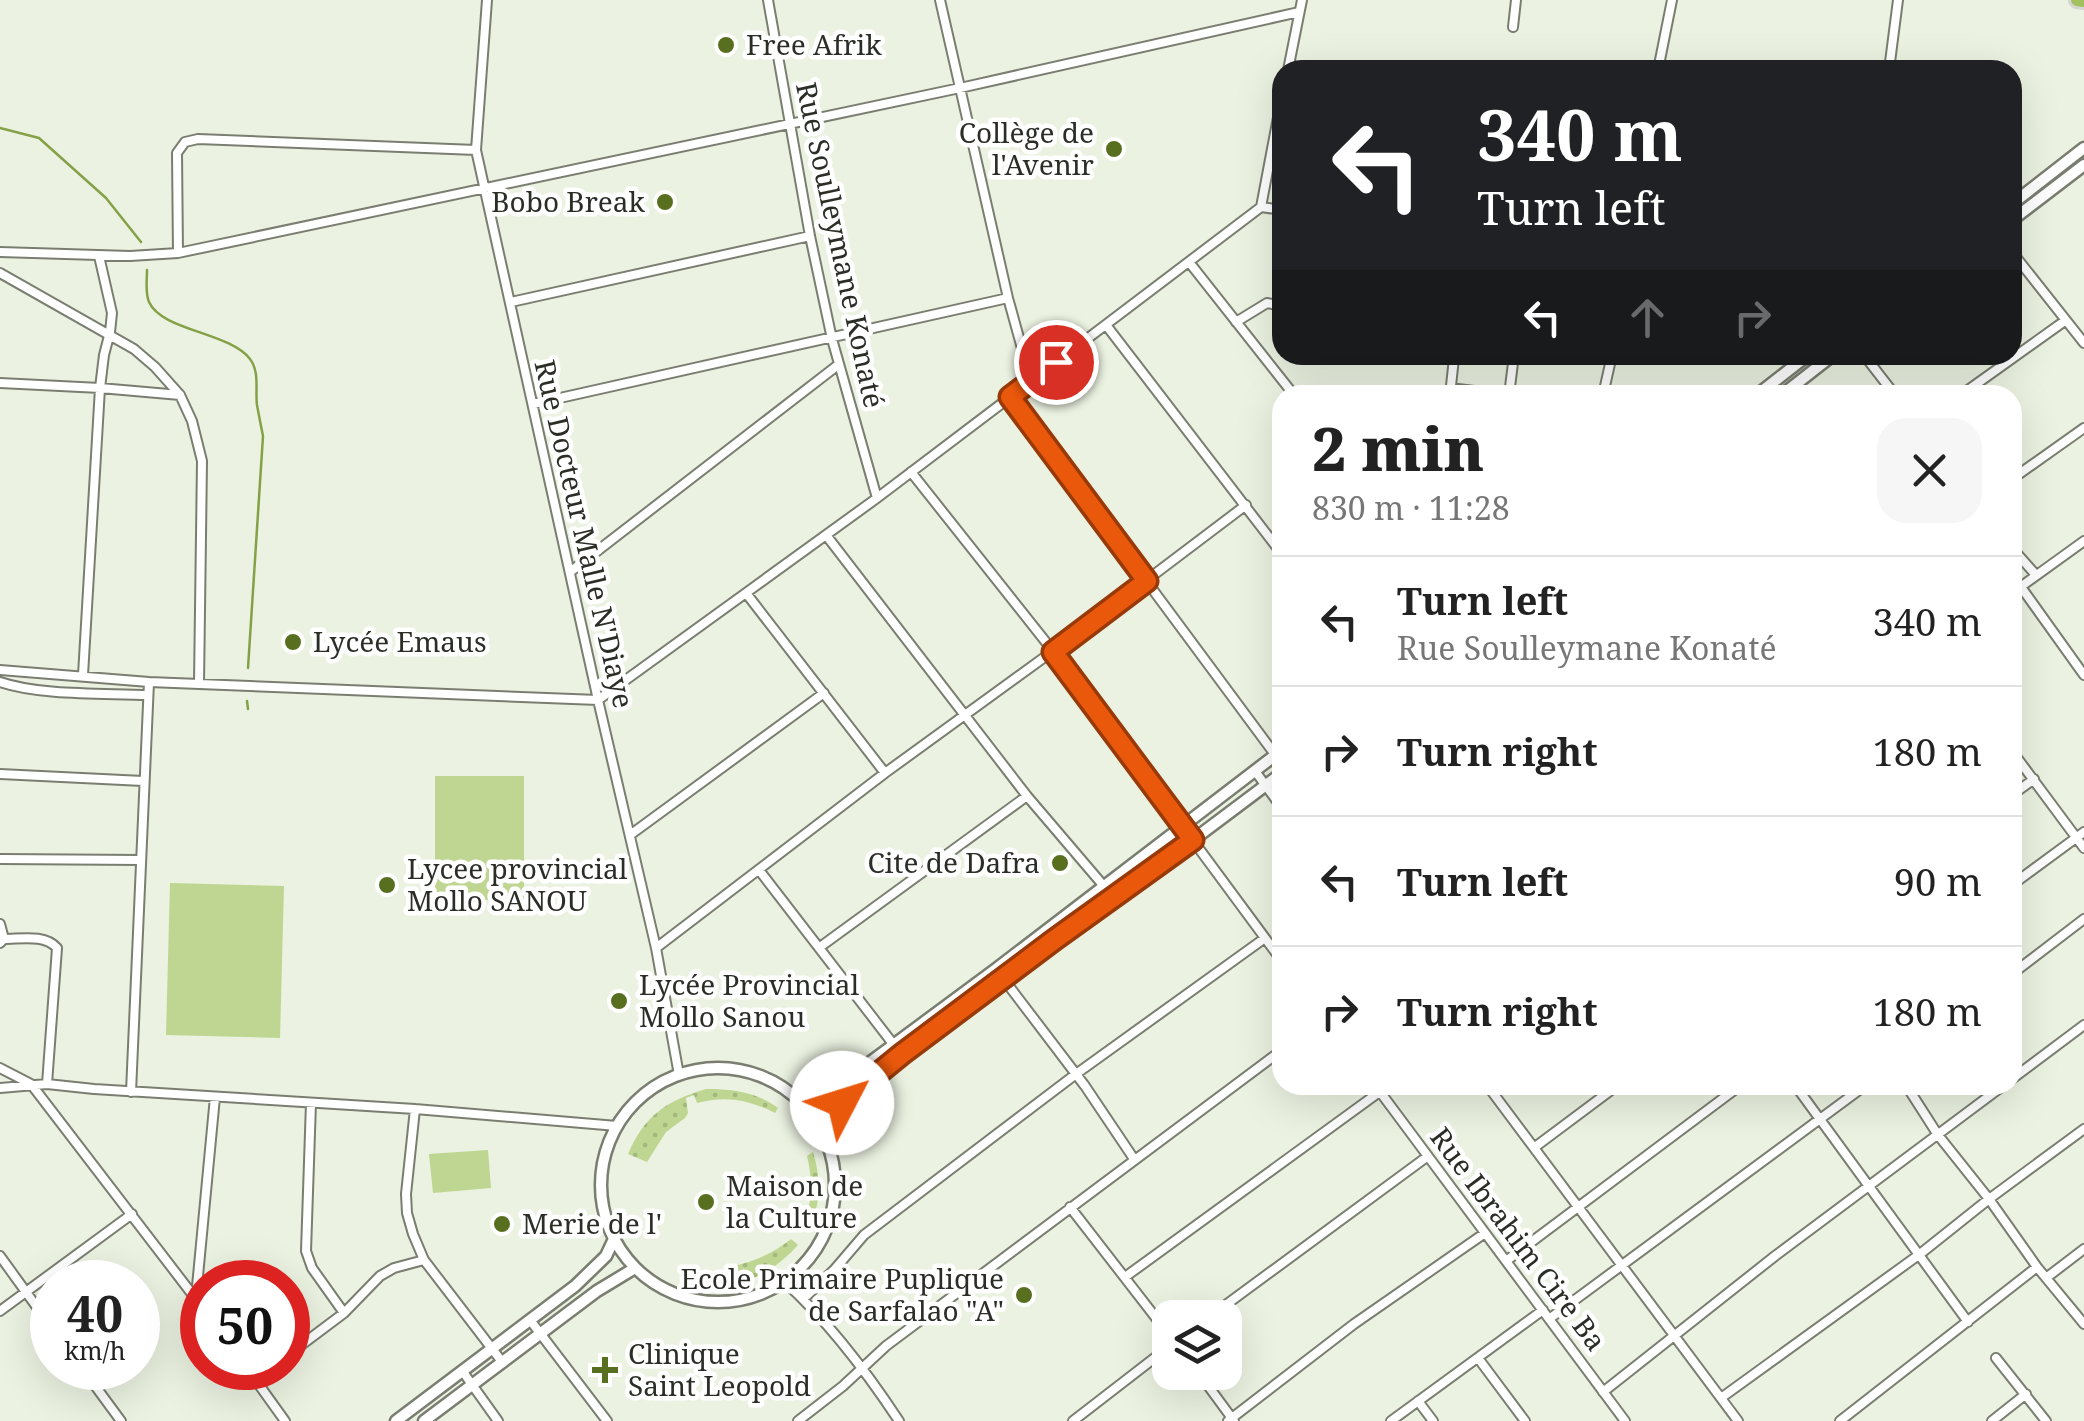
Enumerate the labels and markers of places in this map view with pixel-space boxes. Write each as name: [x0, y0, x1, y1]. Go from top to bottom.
place label: Free Afrik: [746, 25, 882, 63]
marker: Free Afrik: [715, 34, 737, 56]
place label: Collège de l'Avenir: [959, 113, 1094, 183]
marker: Collège de l'Avenir: [1103, 138, 1125, 160]
place label: Bobo Break: [491, 182, 646, 220]
marker: Bobo Break: [654, 191, 676, 213]
pin: [1014, 320, 1099, 405]
place label: Lycée Emaus: [313, 622, 487, 660]
marker: Lycée Emaus: [282, 631, 304, 653]
place label: Cite de Dafra: [867, 843, 1040, 881]
place label: Lycee provincial Mollo SANOU: [407, 849, 628, 919]
marker: Cite de Dafra: [1049, 852, 1071, 874]
marker: Lycee provincial Mollo SANOU: [376, 874, 398, 896]
place label: Lycée Provincial Mollo Sanou: [639, 965, 859, 1035]
marker: Lycée Provincial Mollo Sanou: [608, 990, 630, 1012]
place label: Maison de la Culture: [726, 1166, 863, 1236]
marker: Maison de la Culture: [695, 1191, 717, 1213]
place label: Merie de l': [522, 1204, 662, 1242]
marker: Merie de l': [491, 1213, 513, 1235]
place label: Ecole Primaire Puplique de Sarfalao "A": [681, 1259, 1004, 1329]
marker: Ecole Primaire Puplique de Sarfalao "A": [1013, 1284, 1035, 1306]
place label: Clinique Saint Leopold: [628, 1334, 811, 1404]
marker: Clinique Saint Leopold: [592, 1357, 618, 1383]

